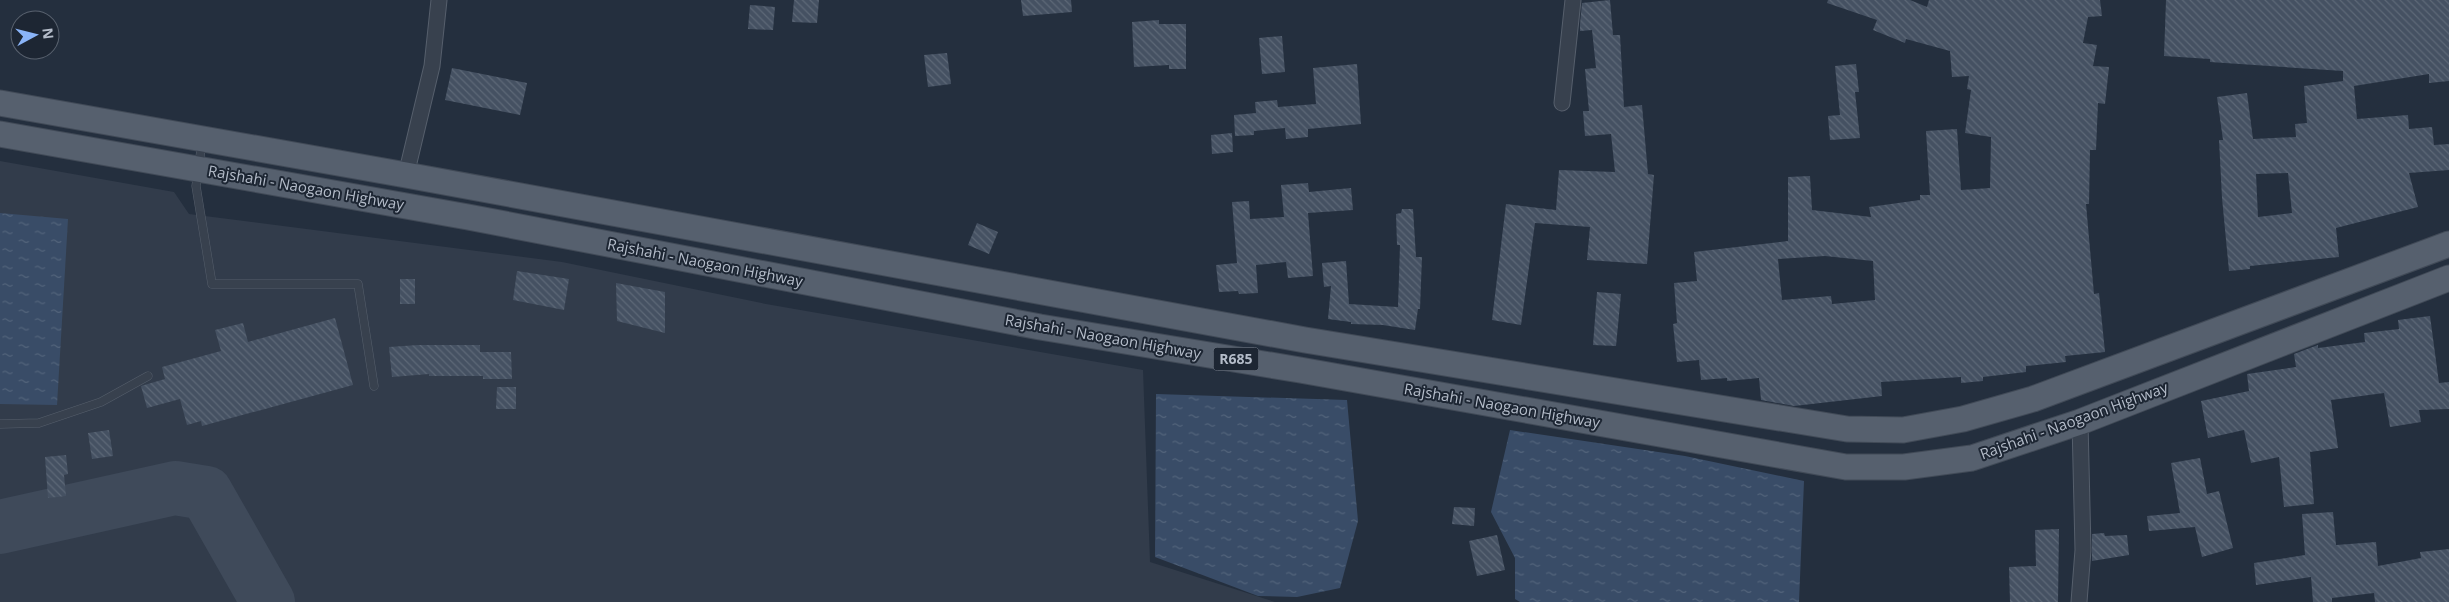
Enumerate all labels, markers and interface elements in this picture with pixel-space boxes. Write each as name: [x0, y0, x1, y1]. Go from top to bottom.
north arrow: [10, 10, 60, 60]
text: N: [38, 27, 59, 40]
street label: Rajshahi - Naogaon Highway: [207, 160, 406, 214]
street label: Rajshahi - Naogaon Highway: [606, 233, 805, 291]
street label: Rajshahi - Naogaon Highway: [1004, 309, 1203, 363]
road number: R685: [1214, 348, 1258, 370]
street label: Rajshahi - Naogaon Highway: [1977, 377, 2171, 463]
street label: Rajshahi - Naogaon Highway: [1403, 378, 1602, 432]

